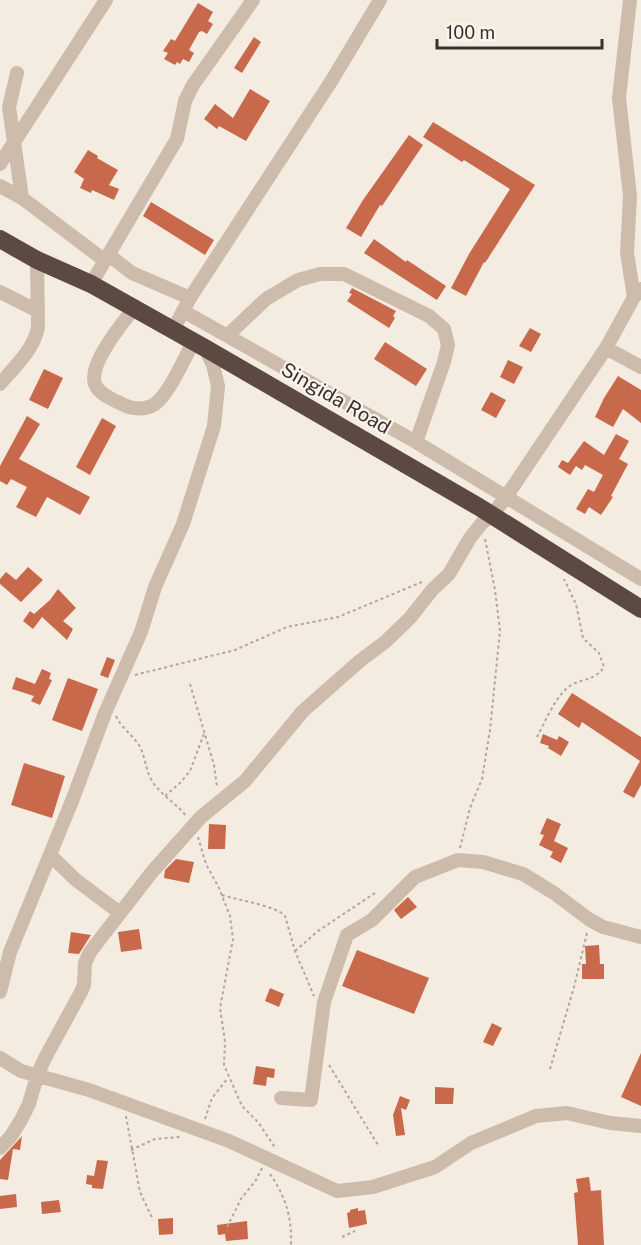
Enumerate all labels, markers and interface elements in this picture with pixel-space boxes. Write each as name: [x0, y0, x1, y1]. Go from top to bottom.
scale bar: [437, 12, 602, 50]
text: 100 m: [446, 22, 495, 43]
street label: Singida Road: [277, 357, 395, 439]

